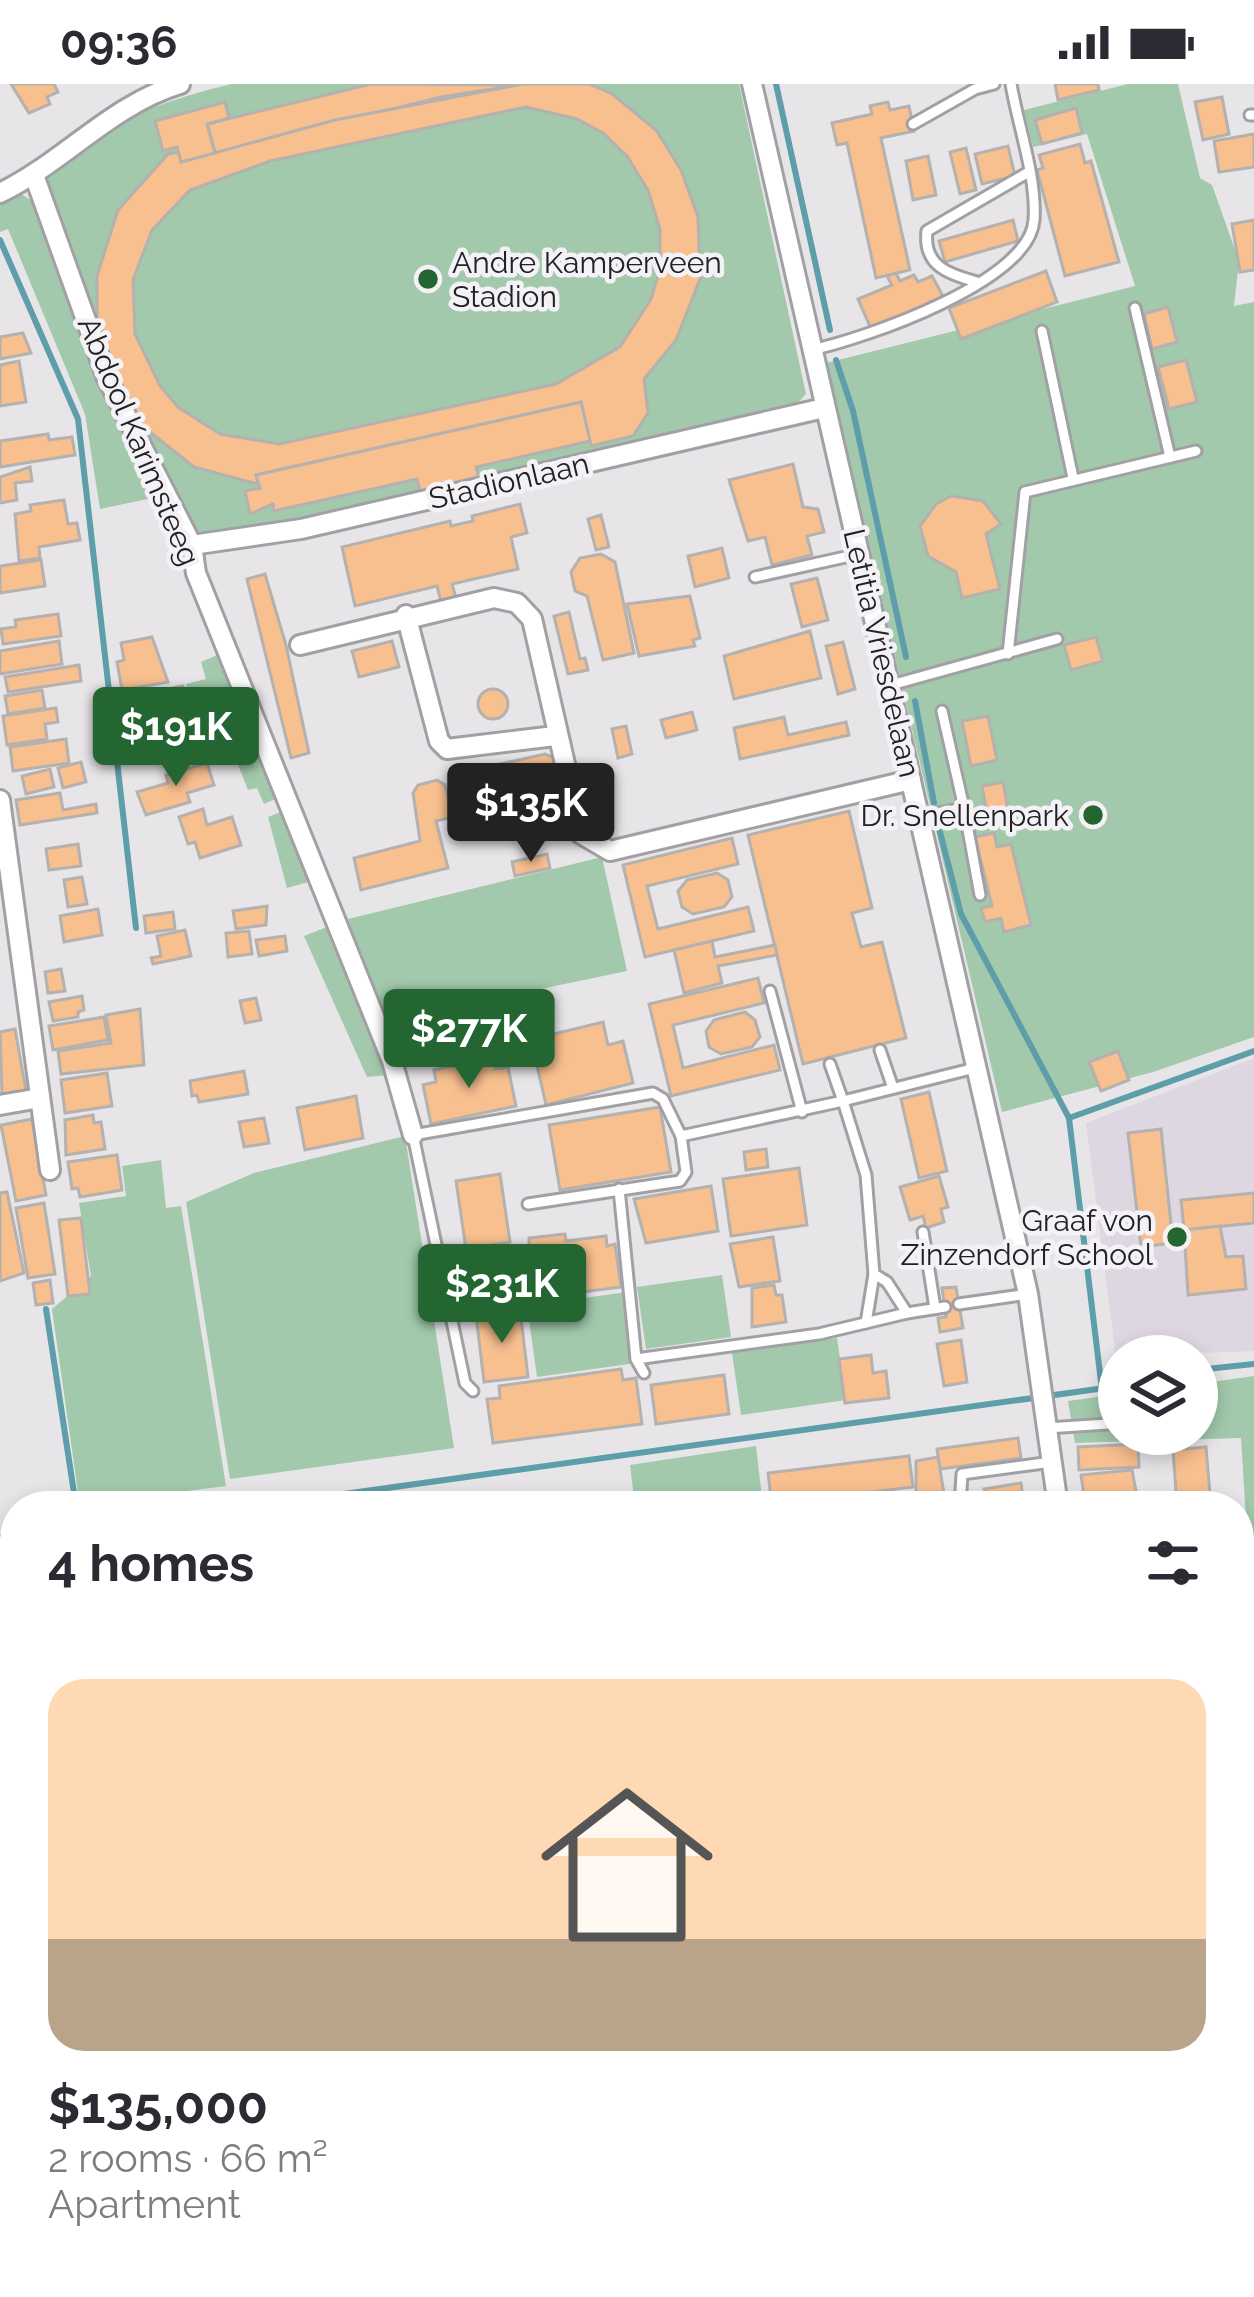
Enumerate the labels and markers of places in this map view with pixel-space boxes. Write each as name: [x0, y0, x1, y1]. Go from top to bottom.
place label: Andre Kamperveen Stadion: [452, 245, 722, 314]
marker: Andre Kamperveen Stadion: [415, 266, 441, 292]
pin: $191K: [92, 687, 260, 789]
pin: $135K: [447, 763, 615, 865]
place label: Dr. Snellenpark: [861, 798, 1069, 833]
marker: Dr. Snellenpark: [1080, 802, 1106, 828]
pin: $277K: [385, 989, 553, 1091]
place label: Graaf von Zinzendorf School: [901, 1203, 1154, 1272]
marker: Graaf von Zinzendorf School: [1164, 1224, 1190, 1250]
pin: $231K: [418, 1244, 586, 1346]

